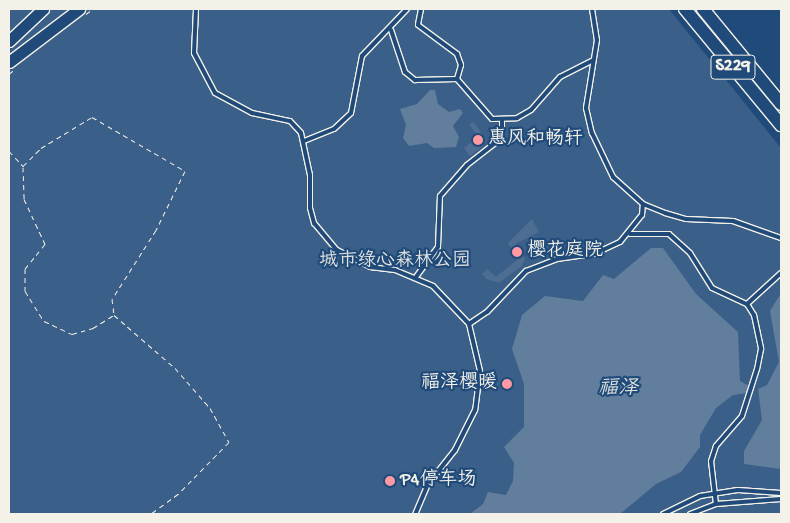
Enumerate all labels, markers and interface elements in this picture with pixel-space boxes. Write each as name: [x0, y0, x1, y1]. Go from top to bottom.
road number: S229: [709, 52, 757, 82]
place label: 惠风和畅轩: [488, 129, 583, 151]
marker: 惠风和畅轩: [472, 134, 484, 146]
place label: 樱花庭院: [527, 241, 603, 263]
marker: 樱花庭院: [511, 246, 523, 258]
park label: 城市绿心森林公园: [319, 251, 471, 273]
place label: 福泽樱暖: [421, 373, 497, 395]
water label: 福泽: [598, 377, 638, 401]
marker: 福泽樱暖: [501, 378, 513, 390]
place label: P4停车场: [400, 470, 476, 492]
marker: P4停车场: [384, 475, 396, 487]

